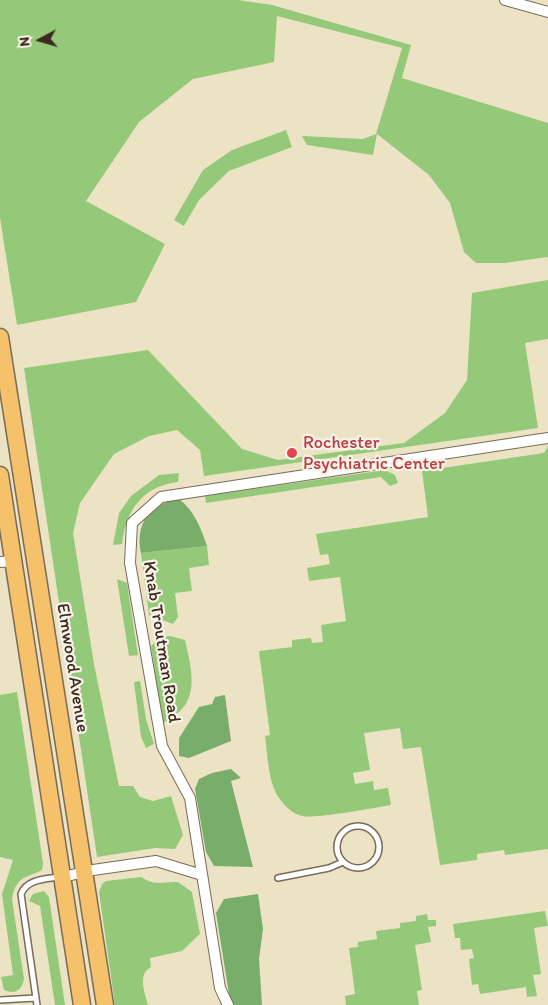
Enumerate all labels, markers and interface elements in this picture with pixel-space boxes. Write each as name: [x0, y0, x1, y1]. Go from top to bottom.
north arrow: [15, 15, 65, 65]
text: N: [16, 36, 34, 47]
place label: Rochester Psychiatric Center: [303, 432, 445, 474]
marker: Rochester Psychiatric Center: [285, 446, 299, 460]
street label: Knab Troutman Road: [138, 560, 184, 724]
street label: Elmwood Avenue: [51, 602, 93, 734]

